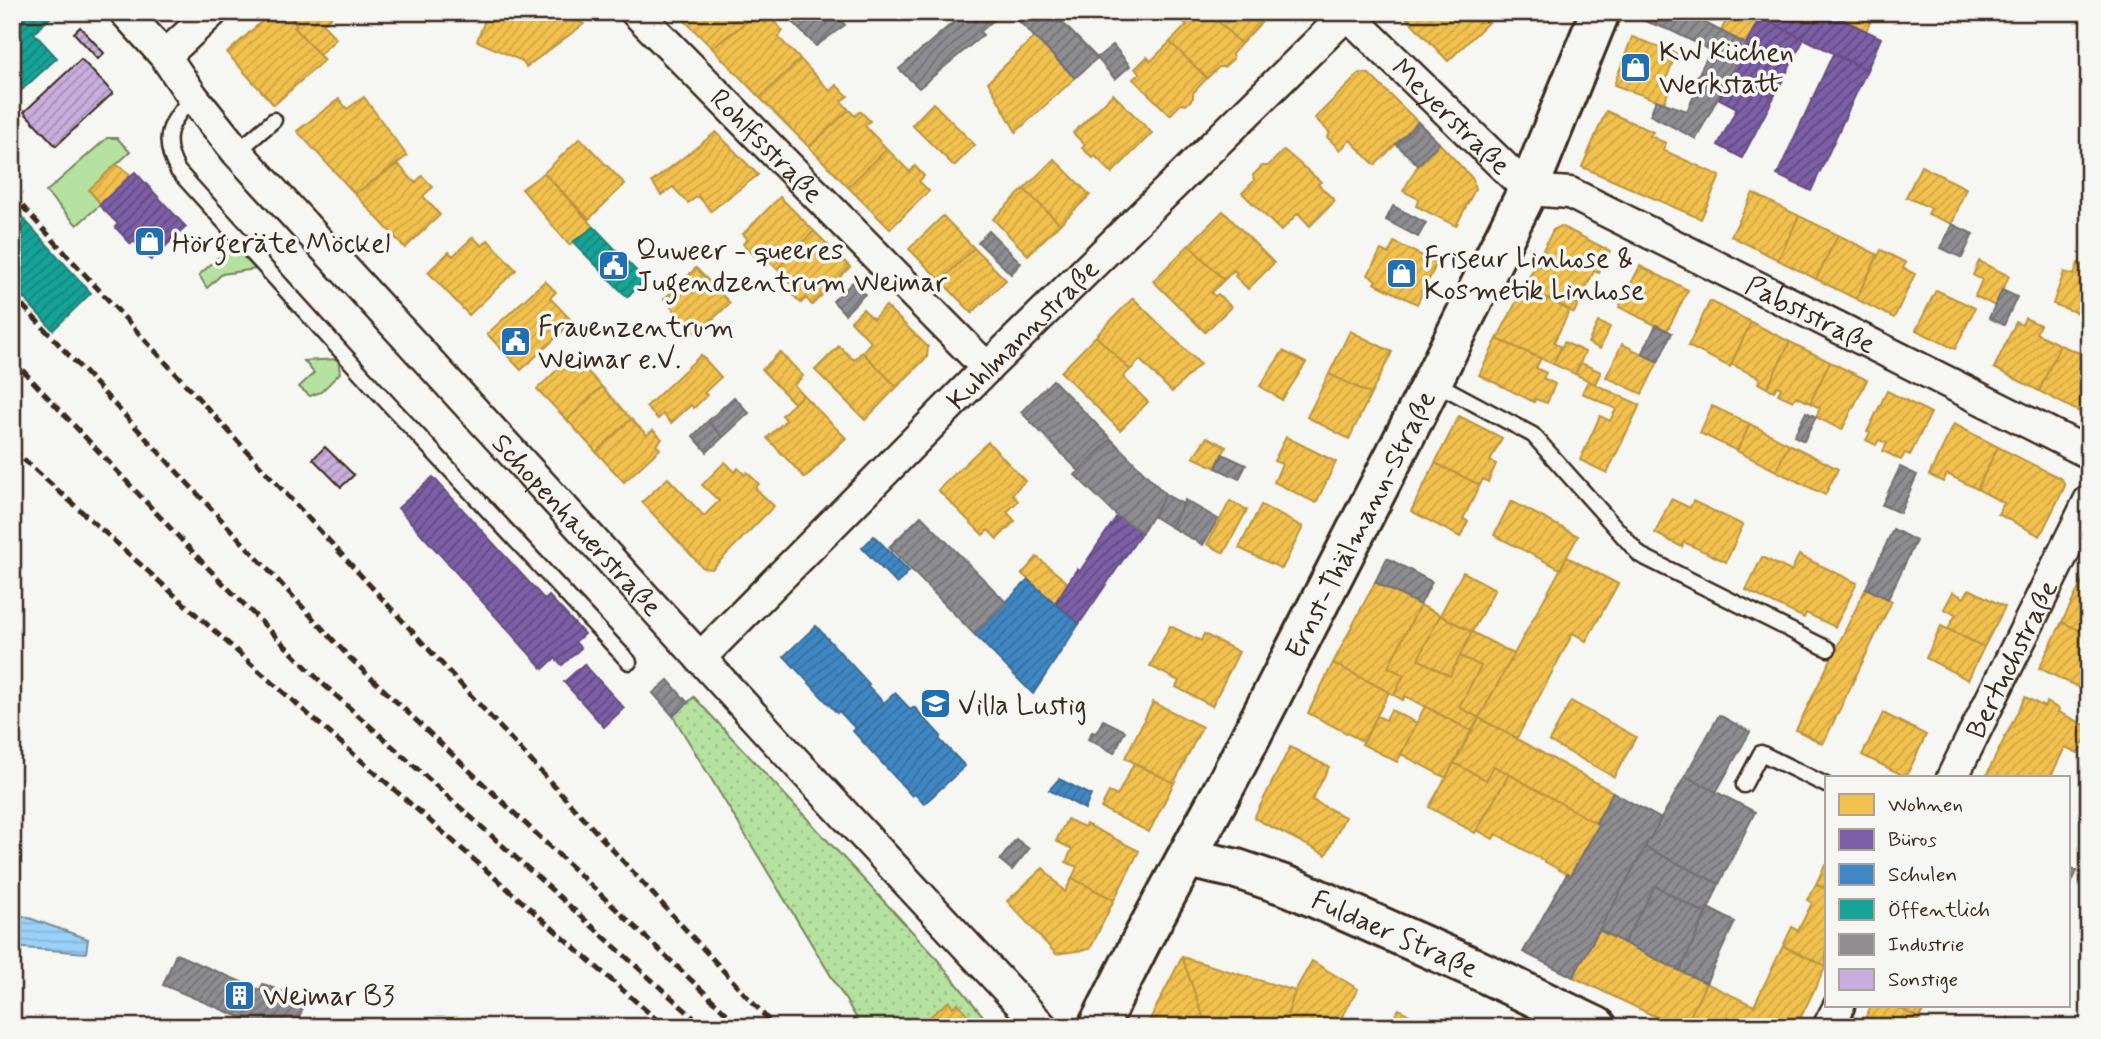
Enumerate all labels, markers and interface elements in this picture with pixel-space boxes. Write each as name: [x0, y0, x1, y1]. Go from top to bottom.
place label: KW Küchen Werkstatt: [1659, 35, 1794, 104]
shop icon: KW Küchen Werkstatt: [1619, 50, 1653, 84]
street label: Meyerstraße: [1382, 51, 1518, 184]
street label: Rohlfsstraße: [701, 82, 830, 212]
shop icon: Hörgeräte Möckel: [132, 225, 166, 259]
place label: Hörgeräte Möckel: [172, 226, 390, 266]
place label: Quweer - queeres Jugendzentrum Weimar: [636, 233, 947, 305]
place label: Friseur Linhose & Kosmetik Linhose: [1424, 241, 1645, 310]
public building icon: Quweer - queeres Jugendzentrum Weimar: [596, 248, 630, 282]
street label: Kuhlmannstraße: [940, 252, 1108, 419]
shop icon: Friseur Linhose & Kosmetik Linhose: [1384, 256, 1418, 290]
street label: Pabststraße: [1739, 268, 1881, 364]
place label: Frauenzentrum Weimar e.V.: [538, 310, 734, 379]
public building icon: Frauenzentrum Weimar e.V.: [498, 325, 532, 359]
street label: Ernst-Thälmann-Straße: [1278, 385, 1446, 666]
street label: Schopenhauerstraße: [482, 426, 669, 625]
street label: Bertuchstraße: [1958, 574, 2068, 745]
school or university icon: Villa Lustig: [918, 687, 952, 721]
place label: Villa Lustig: [958, 688, 1087, 725]
legend: [1825, 776, 2070, 1007]
text: Wohnen: [1888, 791, 1963, 819]
text: Büros: [1888, 826, 1937, 854]
text: Schulen: [1888, 861, 1957, 889]
street label: Fuldaer Straße: [1305, 882, 1483, 988]
text: Öffentlich: [1888, 896, 1990, 924]
text: Industrie: [1888, 931, 1964, 959]
text: Sonstige: [1888, 966, 1958, 994]
building icon: Weimar B3: [223, 978, 257, 1012]
place label: Weimar B3: [263, 979, 395, 1016]

